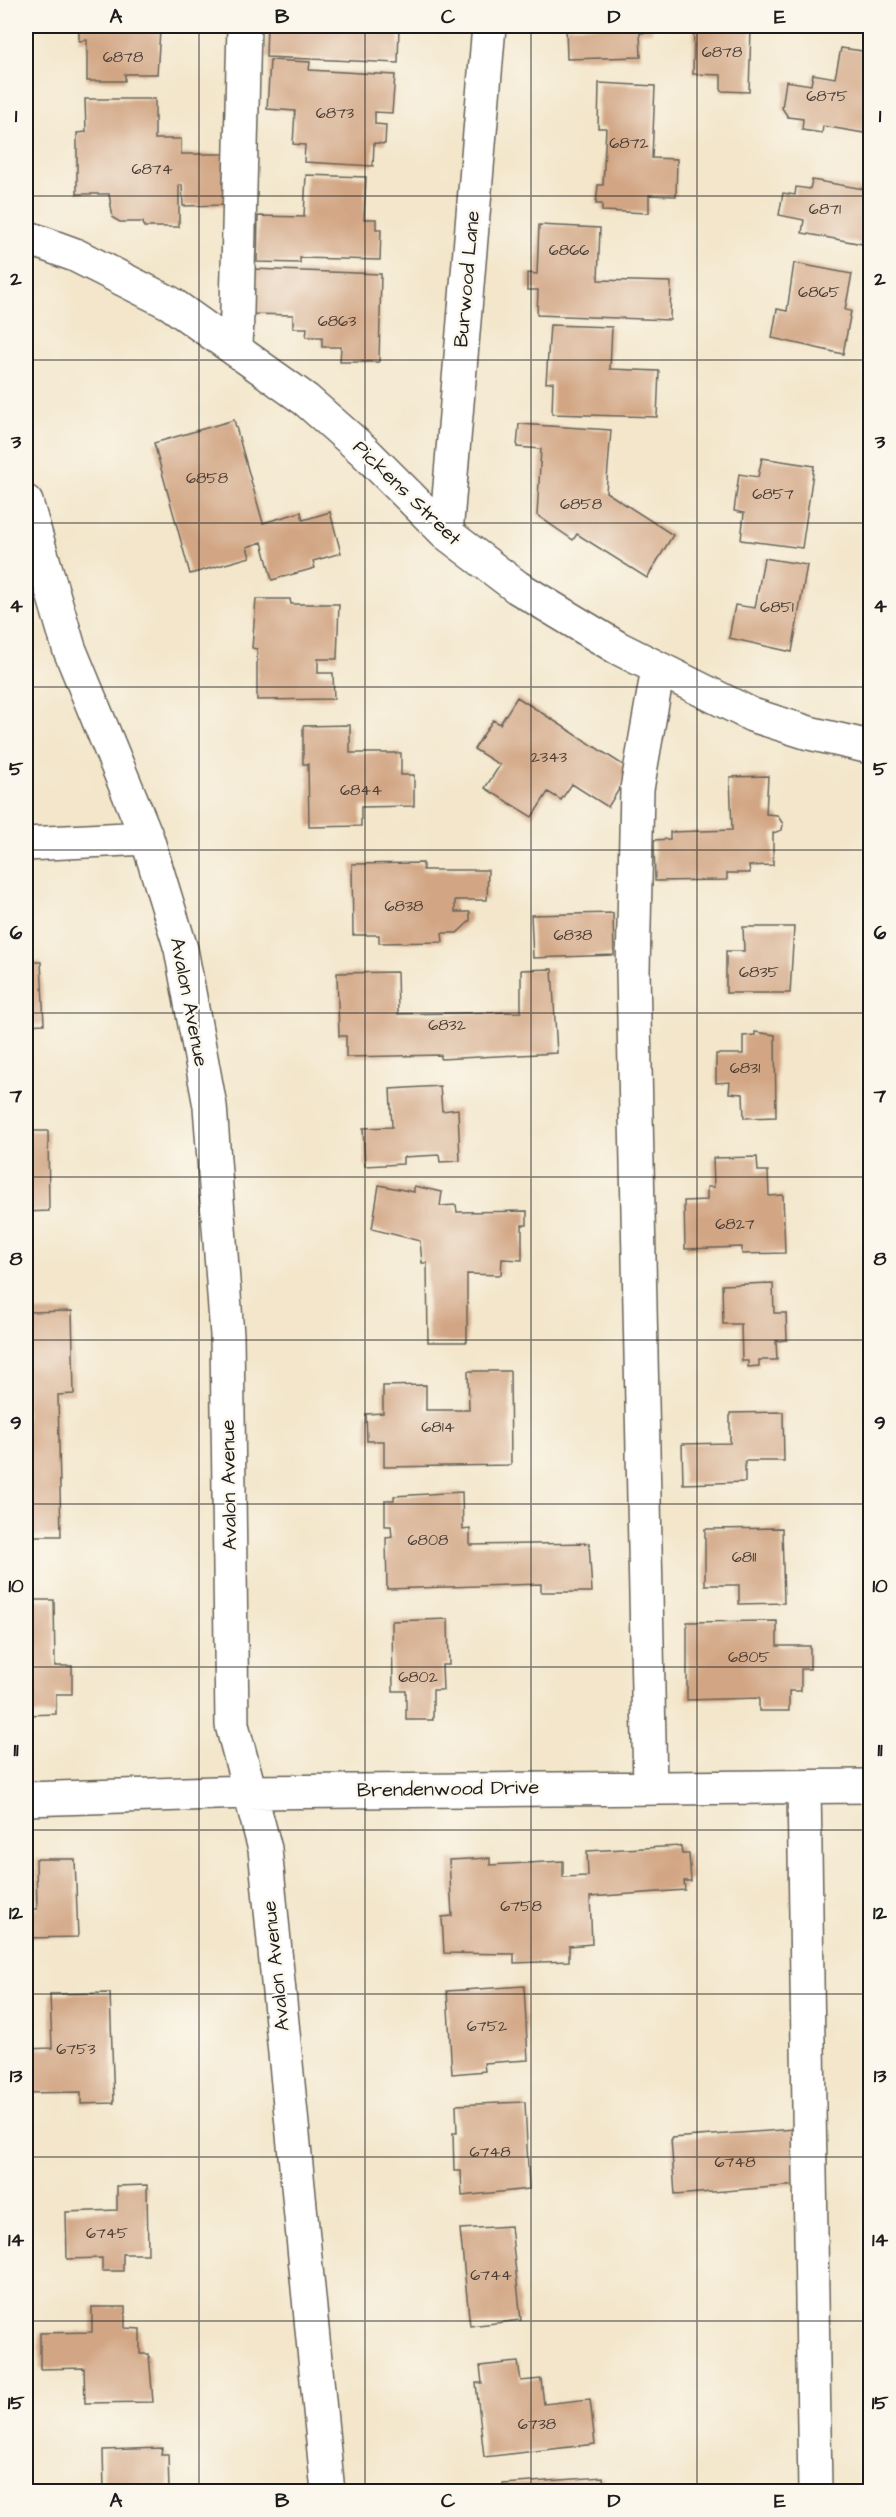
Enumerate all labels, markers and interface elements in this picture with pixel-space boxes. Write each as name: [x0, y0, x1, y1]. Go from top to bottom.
text: A: [110, 3, 123, 31]
text: B: [275, 3, 290, 31]
text: C: [441, 3, 456, 31]
text: D: [608, 3, 621, 31]
text: E: [774, 3, 786, 31]
house number: 6878: [702, 41, 742, 63]
house number: 6878: [103, 46, 143, 68]
house number: 6875: [806, 85, 848, 107]
text: 1: [15, 102, 18, 130]
house number: 6873: [316, 102, 354, 124]
text: 1: [879, 102, 882, 130]
house number: 6872: [609, 132, 649, 154]
house number: 6874: [131, 158, 173, 180]
house number: 6871: [809, 198, 841, 220]
street label: Burwood Lane: [447, 209, 487, 349]
house number: 6866: [549, 239, 589, 261]
text: 2: [9, 265, 22, 293]
text: 2: [873, 265, 886, 293]
house number: 6865: [798, 281, 841, 303]
house number: 6863: [318, 310, 356, 332]
text: 3: [10, 428, 22, 456]
text: 3: [874, 428, 886, 456]
street label: Pickens Street: [346, 434, 468, 552]
house number: 6858: [186, 467, 228, 489]
house number: 6857: [752, 483, 794, 505]
house number: 6858: [560, 493, 602, 515]
text: 4: [9, 592, 23, 620]
text: 4: [873, 592, 887, 620]
house number: 6851: [760, 596, 794, 618]
house number: 2343: [531, 746, 567, 768]
text: 5: [9, 755, 24, 783]
text: 5: [873, 755, 888, 783]
house number: 6844: [340, 779, 382, 801]
house number: 6838: [385, 895, 423, 917]
text: 6: [10, 919, 23, 947]
text: 6: [874, 919, 887, 947]
house number: 6838: [554, 924, 592, 946]
street label: Avalon Avenue: [163, 935, 215, 1069]
house number: 6835: [739, 961, 780, 983]
house number: 6832: [428, 1014, 466, 1036]
house number: 6831: [730, 1057, 760, 1079]
text: 7: [9, 1082, 23, 1110]
text: 7: [873, 1082, 887, 1110]
house number: 6827: [715, 1213, 755, 1235]
text: 8: [10, 1245, 23, 1273]
text: 8: [874, 1245, 887, 1273]
text: 9: [10, 1409, 22, 1437]
text: 9: [874, 1409, 886, 1437]
house number: 6814: [421, 1416, 455, 1438]
street label: Avalon Avenue: [214, 1419, 244, 1551]
house number: 6808: [408, 1529, 448, 1551]
house number: 6811: [732, 1546, 756, 1568]
text: 10: [8, 1572, 24, 1600]
text: 10: [872, 1572, 888, 1600]
house number: 6805: [728, 1646, 771, 1668]
house number: 6802: [398, 1666, 438, 1688]
text: 11: [13, 1736, 19, 1764]
text: 11: [877, 1736, 883, 1764]
street label: Brendenwood Drive: [357, 1773, 540, 1805]
house number: 6758: [500, 1895, 542, 1917]
text: 12: [9, 1899, 24, 1927]
street label: Avalon Avenue: [255, 1899, 297, 2032]
text: 12: [873, 1899, 888, 1927]
house number: 6752: [467, 2015, 507, 2037]
house number: 6753: [56, 2038, 96, 2060]
text: 13: [10, 2062, 23, 2090]
text: 13: [874, 2062, 887, 2090]
house number: 6748: [469, 2141, 511, 2163]
house number: 6748: [714, 2151, 756, 2173]
house number: 6745: [86, 2222, 129, 2244]
text: 14: [8, 2226, 24, 2254]
text: 14: [872, 2226, 888, 2254]
house number: 6744: [470, 2264, 512, 2286]
text: 15: [8, 2389, 25, 2417]
text: 15: [872, 2389, 889, 2417]
house number: 6738: [518, 2413, 556, 2435]
text: A: [110, 2487, 123, 2515]
text: B: [275, 2487, 290, 2515]
text: C: [441, 2487, 456, 2515]
text: D: [608, 2487, 621, 2515]
text: E: [774, 2487, 786, 2515]

